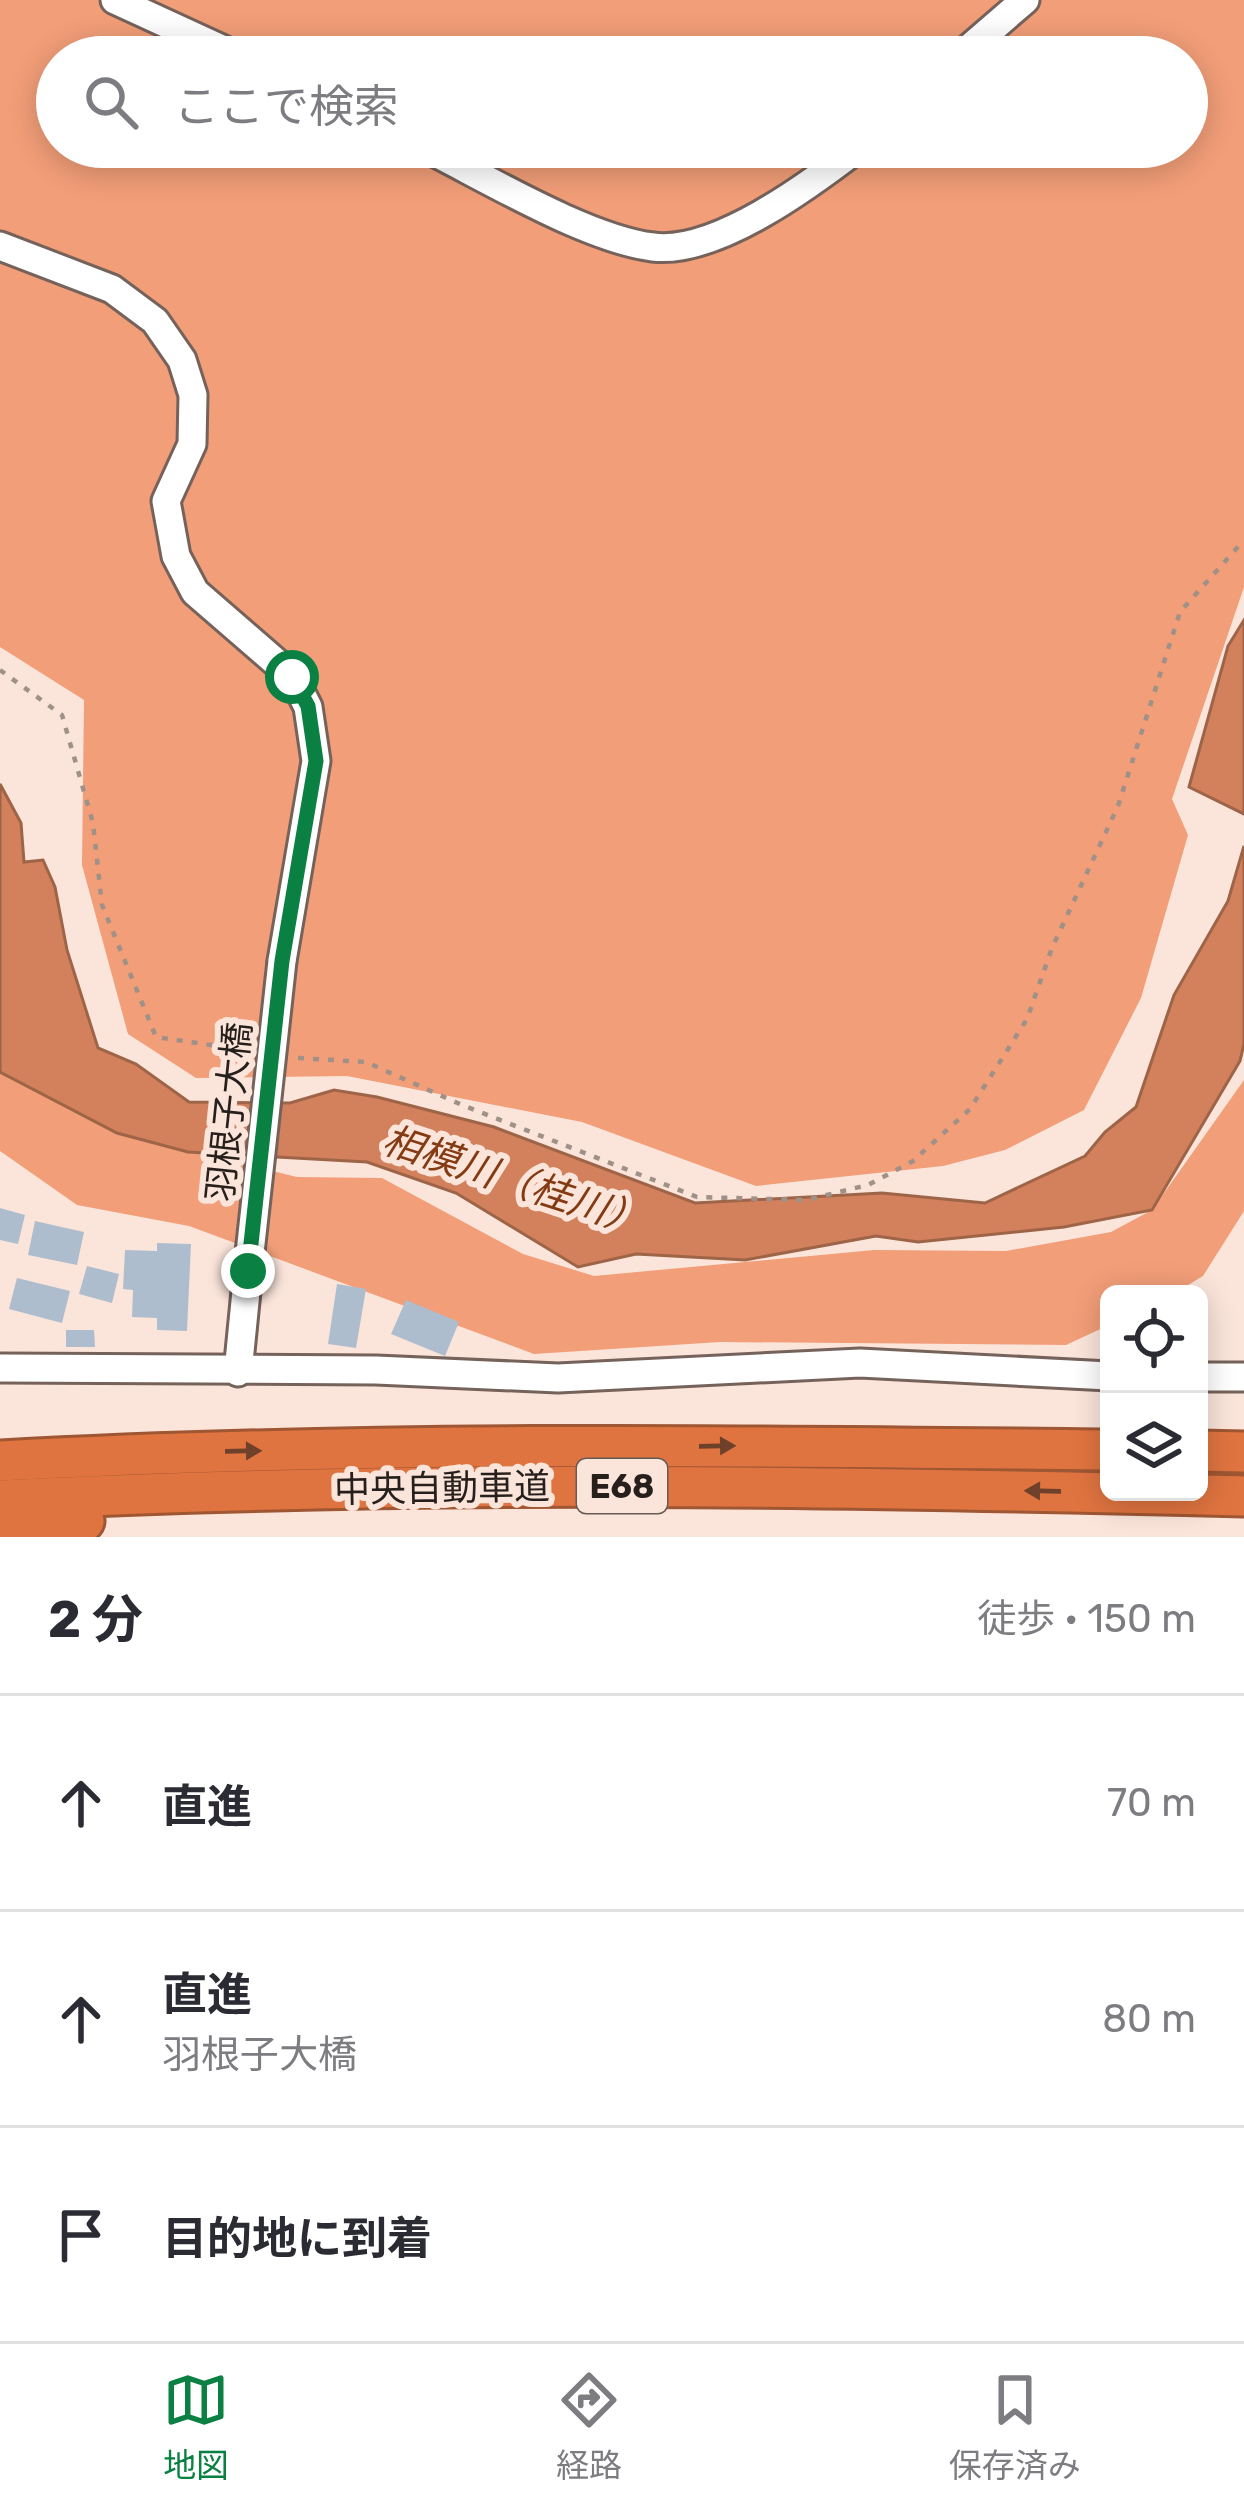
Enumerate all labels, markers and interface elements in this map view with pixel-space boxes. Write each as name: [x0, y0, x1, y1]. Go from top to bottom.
search box: [36, 36, 1208, 168]
icon: search: [78, 69, 144, 135]
text: ここで検索: [174, 80, 399, 133]
route start: [265, 650, 319, 704]
street label: 羽根子大橋: [198, 1020, 260, 1204]
water label: 相模川（桂川）: [377, 1117, 651, 1245]
route end: [221, 1244, 275, 1298]
map controls: [1100, 1285, 1208, 1501]
button: locate: [1100, 1285, 1208, 1393]
button: layers: [1100, 1393, 1208, 1501]
one-way arrow: [699, 1436, 737, 1456]
one-way arrow: [225, 1441, 263, 1460]
road number: E68: [577, 1459, 667, 1513]
street label: 中央自動車道: [334, 1465, 550, 1511]
one-way arrow: [1023, 1482, 1061, 1501]
text: 2 分: [48, 1589, 143, 1650]
text: 徒歩 · 150 m: [977, 1596, 1196, 1642]
icon: ahead: [48, 1770, 114, 1836]
text: 直進: [162, 1780, 252, 1833]
text: 70 m: [1107, 1780, 1196, 1826]
text: 直進: [162, 1968, 252, 2021]
icon: ahead: [48, 1986, 114, 2052]
text: 80 m: [1102, 1996, 1196, 2042]
text: 羽根子大橋: [162, 2032, 357, 2078]
icon: arrive: [48, 2202, 114, 2268]
text: 目的地に到着: [162, 2212, 432, 2265]
tab: 地図: [163, 2367, 229, 2487]
tab: 経路: [556, 2367, 622, 2487]
tab: 保存済み: [949, 2367, 1081, 2487]

